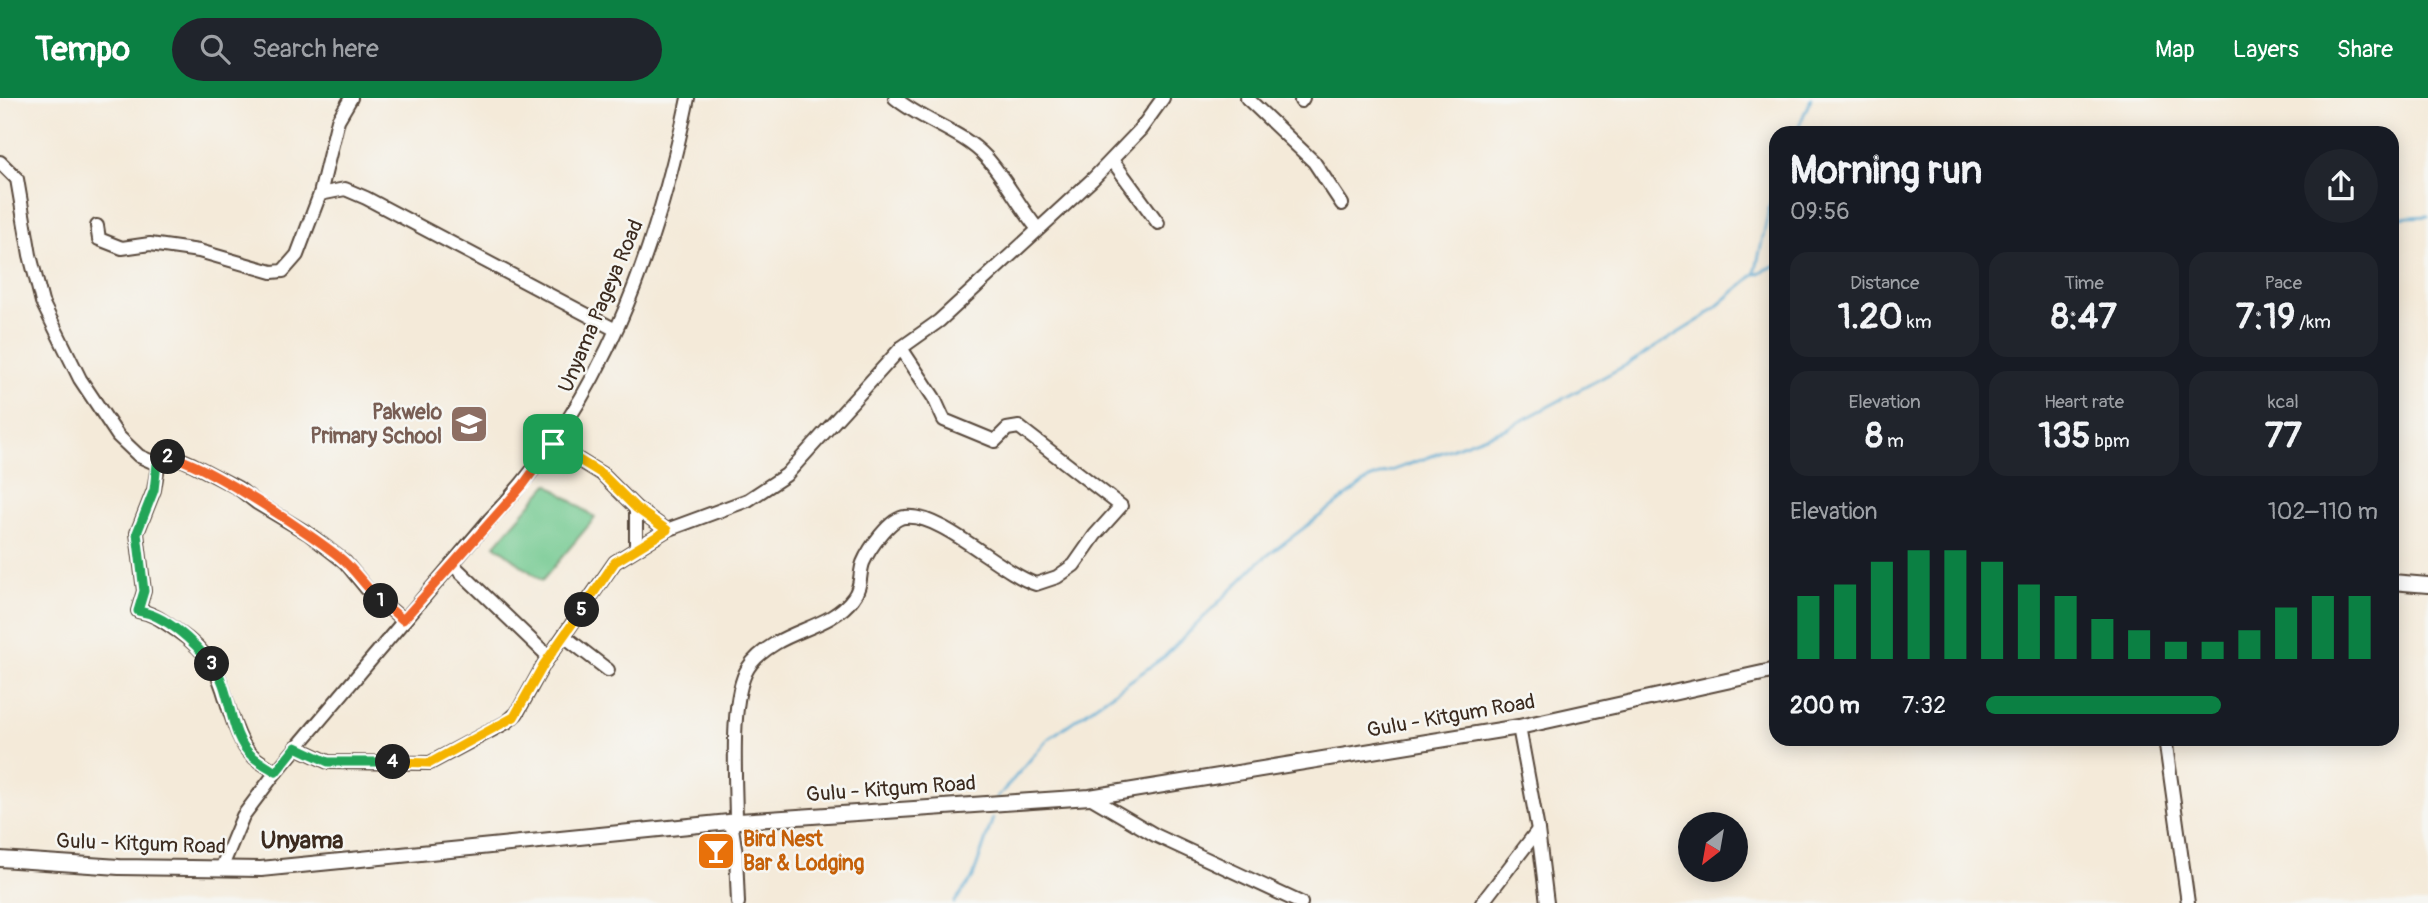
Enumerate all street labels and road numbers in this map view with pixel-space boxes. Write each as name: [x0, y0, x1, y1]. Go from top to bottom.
street label: Unyama Pageya Road: [552, 215, 650, 397]
street label: Gulu - Kitgum Road: [1365, 688, 1537, 744]
street label: Gulu - Kitgum Road: [805, 770, 977, 808]
street label: Gulu - Kitgum Road: [55, 828, 227, 860]

